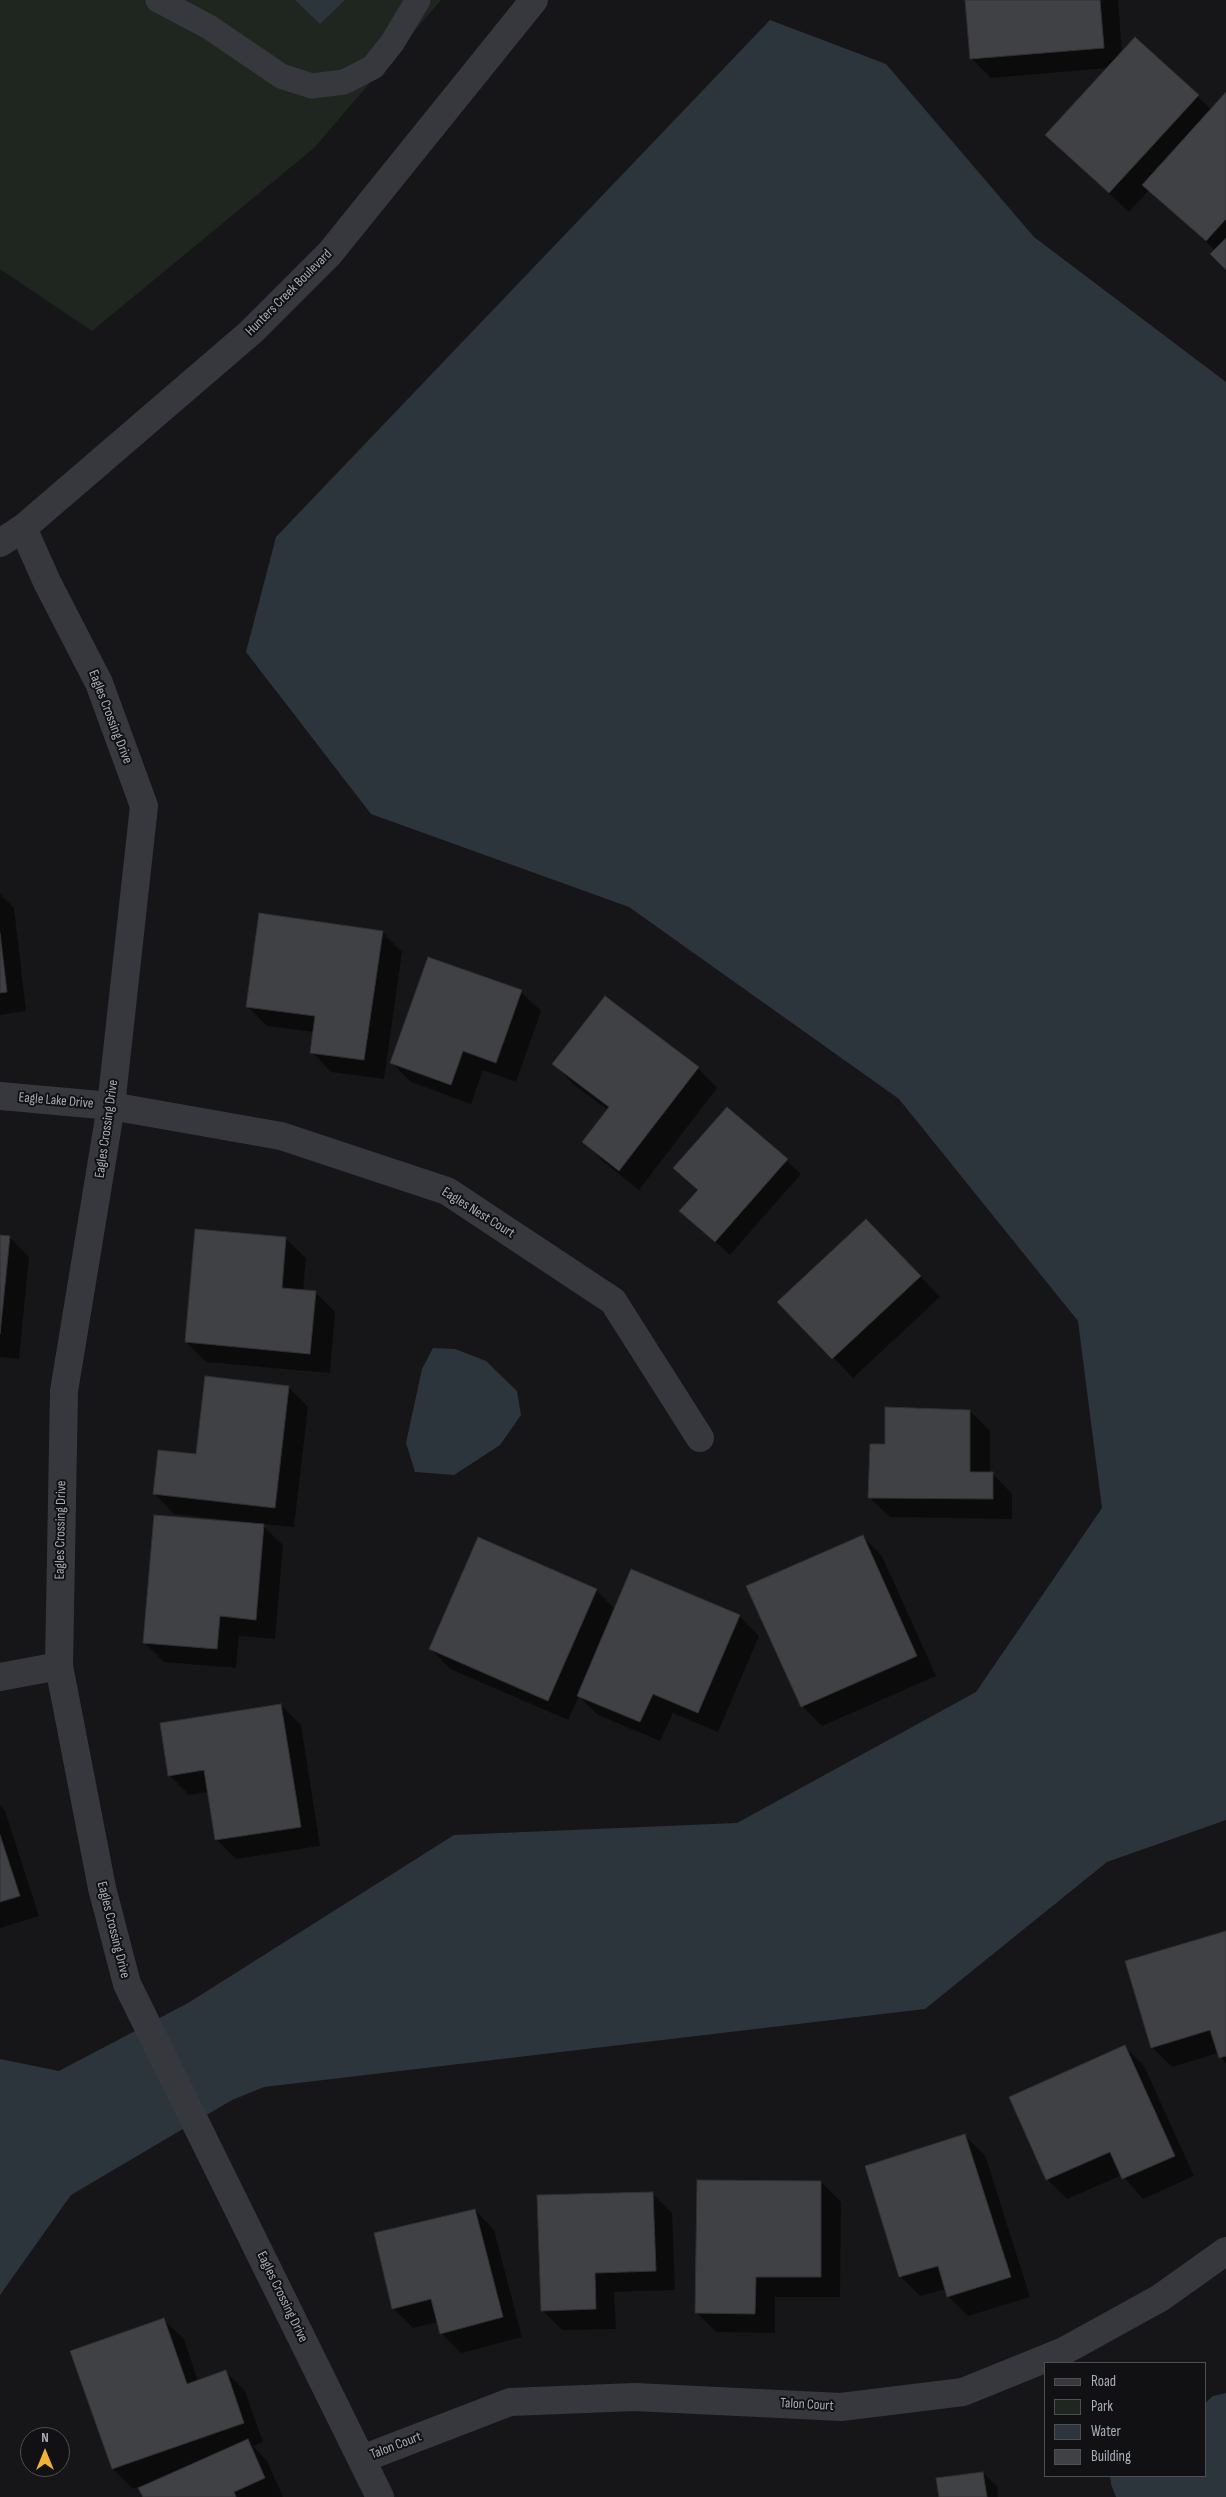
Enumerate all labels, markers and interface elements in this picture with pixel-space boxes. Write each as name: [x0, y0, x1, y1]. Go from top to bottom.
street label: Hunters Creek Boulevard: [242, 246, 336, 340]
street label: Eagles Crossing Drive: [84, 668, 136, 766]
street label: Eagles Crossing Drive: [92, 1079, 122, 1179]
street label: Eagle Lake Drive: [18, 1089, 94, 1113]
street label: Eagles Nest Court: [438, 1184, 518, 1242]
street label: Eagles Crossing Drive: [52, 1480, 70, 1580]
street label: Eagles Crossing Drive: [93, 1880, 133, 1980]
street label: Eagles Crossing Drive: [253, 2249, 311, 2345]
legend: [1044, 2362, 1206, 2477]
text: Road: [1091, 2372, 1116, 2391]
street label: Talon Court: [780, 2395, 834, 2415]
text: Park: [1091, 2397, 1113, 2416]
text: Water: [1091, 2422, 1121, 2441]
north arrow: [20, 2427, 70, 2477]
text: N: [41, 2429, 49, 2446]
street label: Talon Court: [368, 2429, 424, 2463]
text: Building: [1091, 2447, 1131, 2466]

